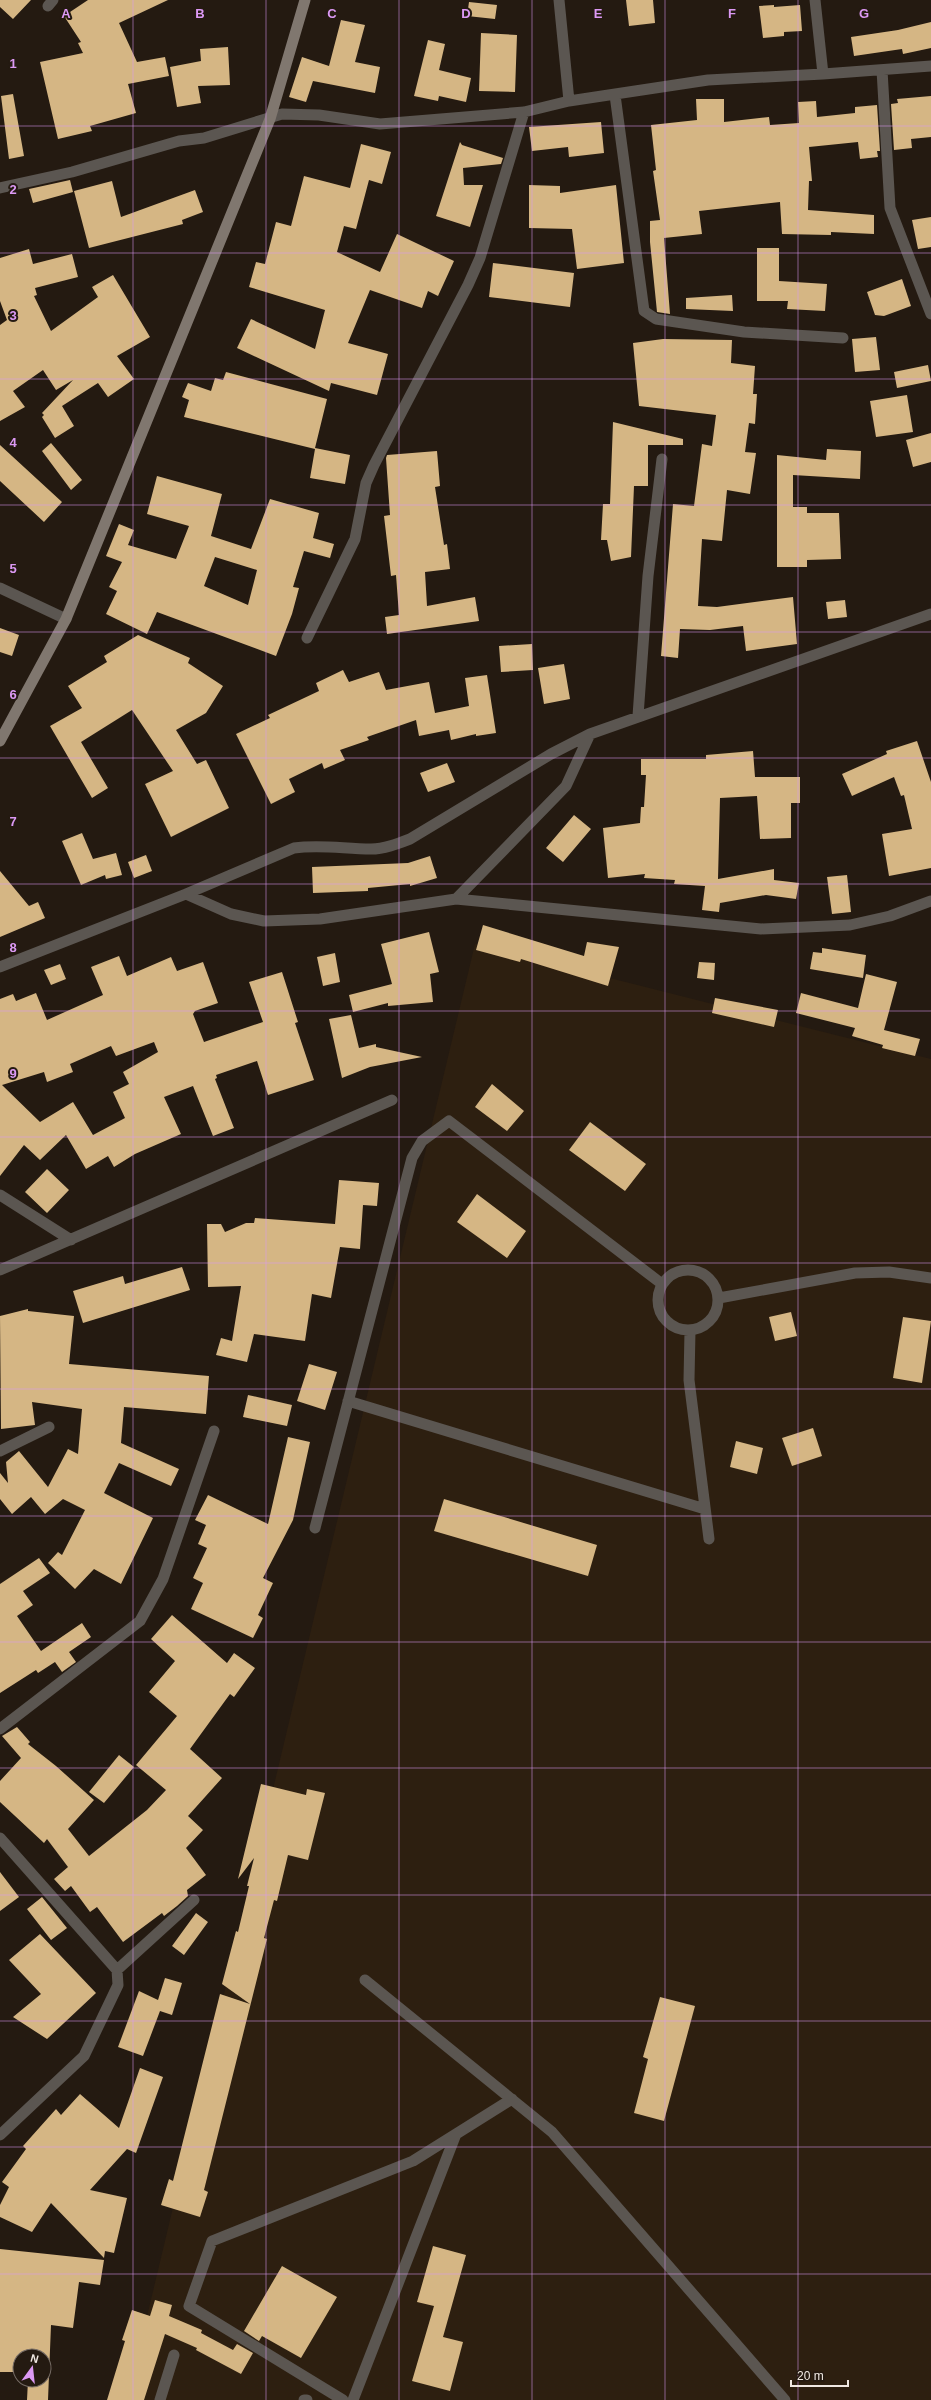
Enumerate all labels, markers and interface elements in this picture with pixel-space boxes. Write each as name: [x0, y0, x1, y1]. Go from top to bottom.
text: A: [61, 6, 71, 21]
text: B: [195, 6, 205, 21]
text: C: [327, 6, 337, 21]
text: D: [461, 6, 471, 21]
text: E: [594, 6, 603, 21]
text: F: [728, 6, 736, 21]
text: G: [859, 6, 869, 21]
text: 1: [9, 56, 17, 71]
text: 2: [9, 182, 17, 197]
text: 3: [9, 308, 17, 323]
text: 4: [9, 435, 17, 450]
text: 5: [9, 561, 17, 576]
text: 6: [9, 687, 17, 702]
text: 7: [9, 814, 17, 829]
text: 8: [9, 940, 17, 955]
text: 9: [9, 1066, 17, 1081]
north arrow: [12, 2348, 52, 2388]
text: N: [29, 2352, 40, 2365]
scale bar: [791, 2362, 848, 2388]
text: 20 m: [797, 2369, 824, 2383]

